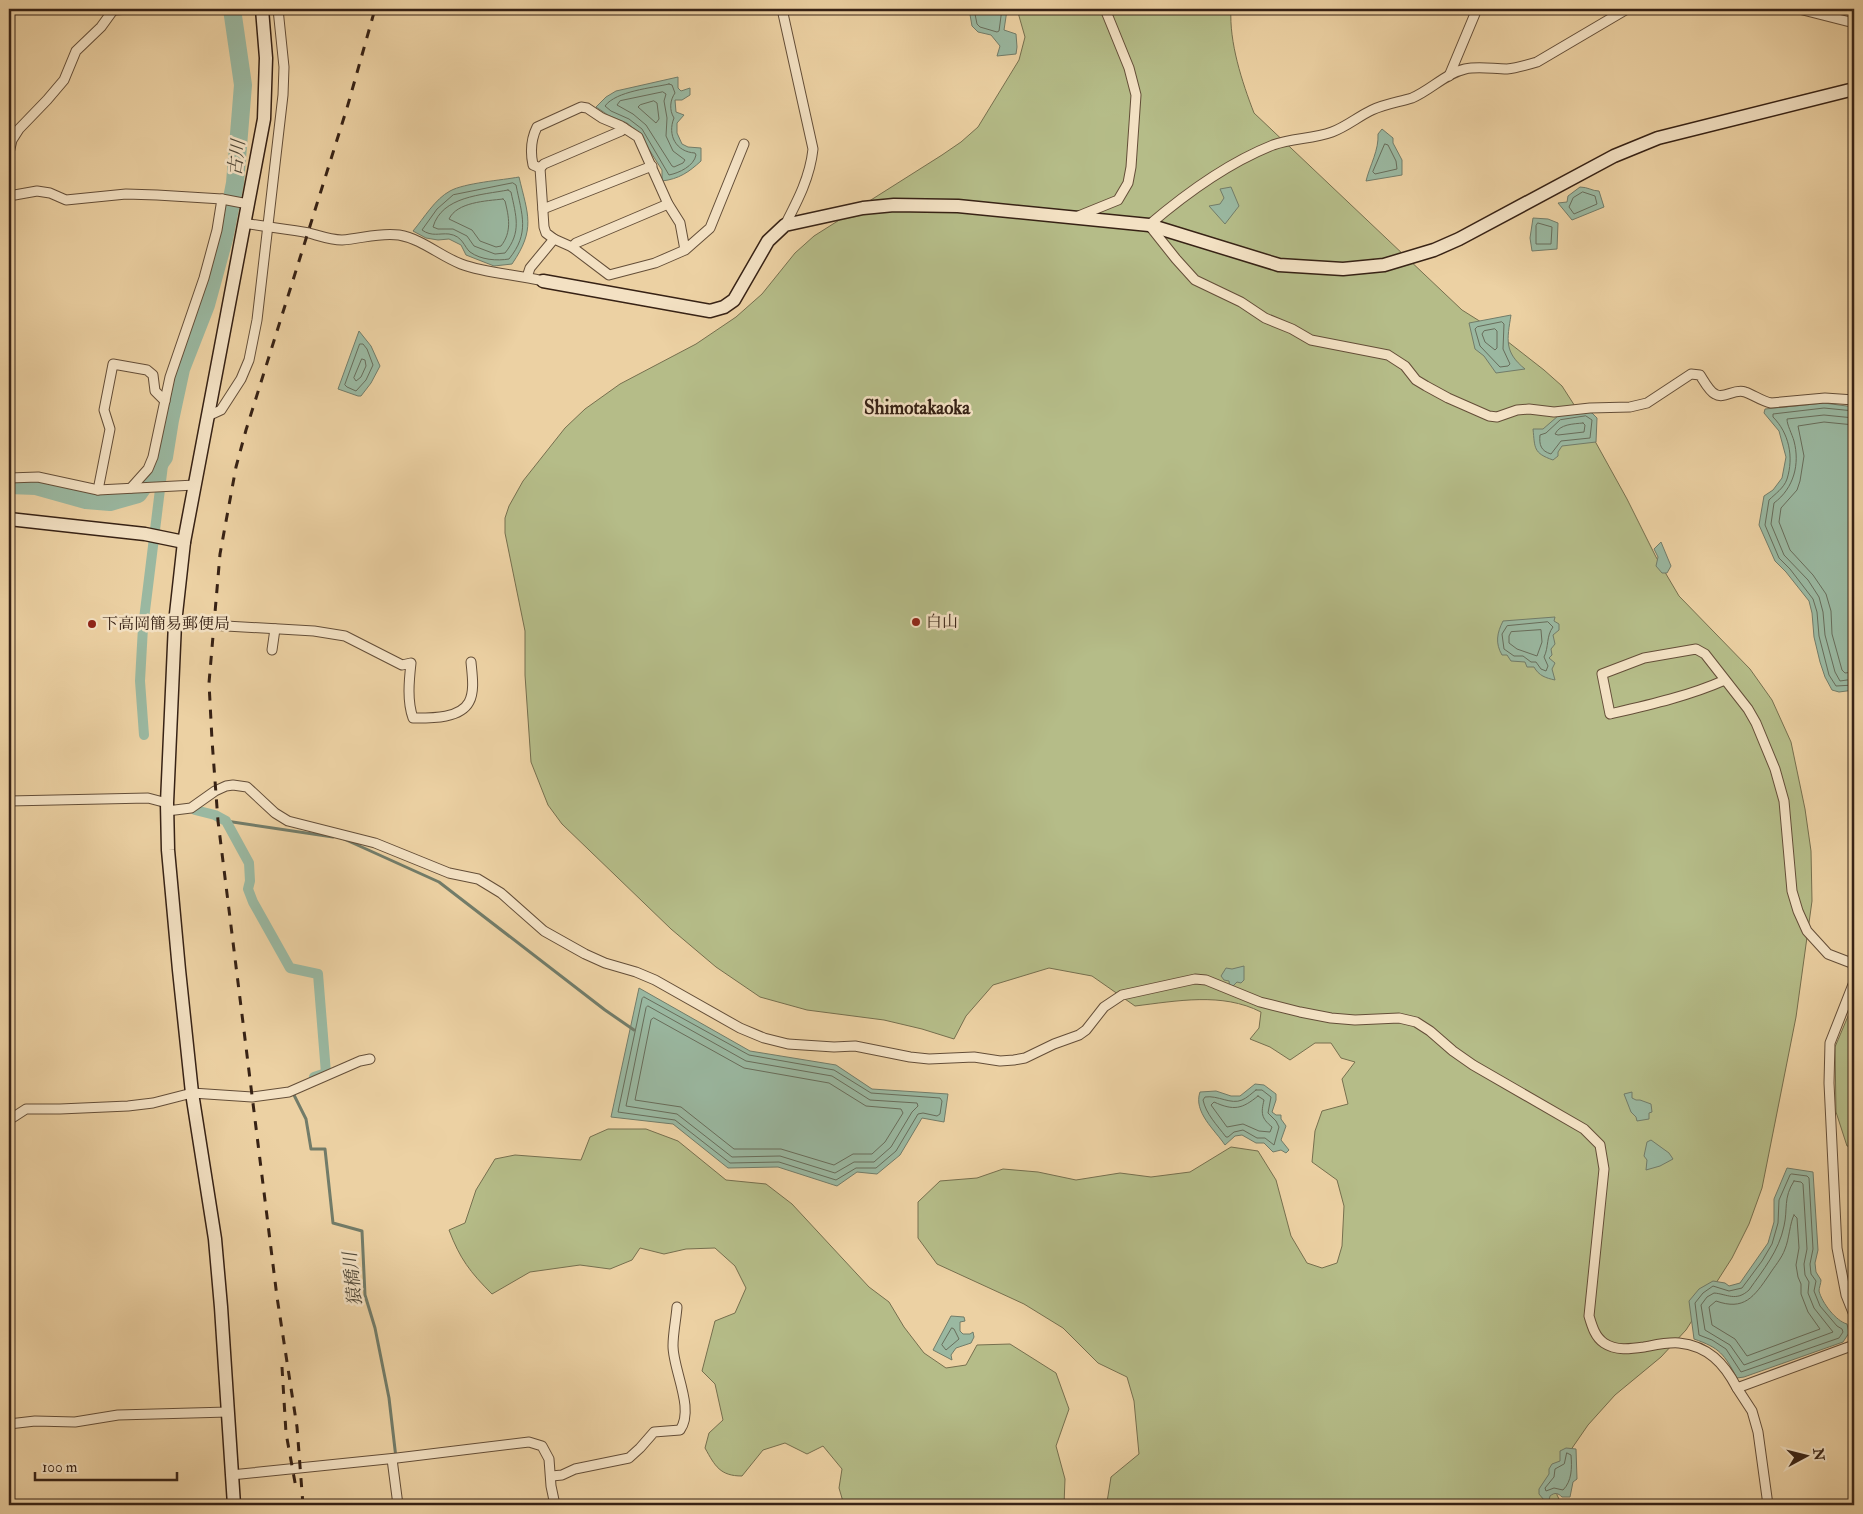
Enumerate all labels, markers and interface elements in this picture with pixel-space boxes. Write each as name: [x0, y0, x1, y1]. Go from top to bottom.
water label: 古川: [224, 137, 251, 177]
district label: Shimotakaoka: [864, 396, 971, 420]
place label: 白山: [926, 612, 958, 632]
place label: 下高岡簡易郵便局: [102, 614, 230, 634]
marker: 白山: [910, 616, 922, 628]
marker: 下高岡簡易郵便局: [86, 618, 98, 630]
water label: 猿橋川: [339, 1249, 367, 1307]
north arrow: [1780, 1432, 1830, 1482]
text: N: [1809, 1446, 1828, 1462]
scale bar: [35, 1449, 178, 1481]
text: 100 m: [42, 1458, 78, 1477]

